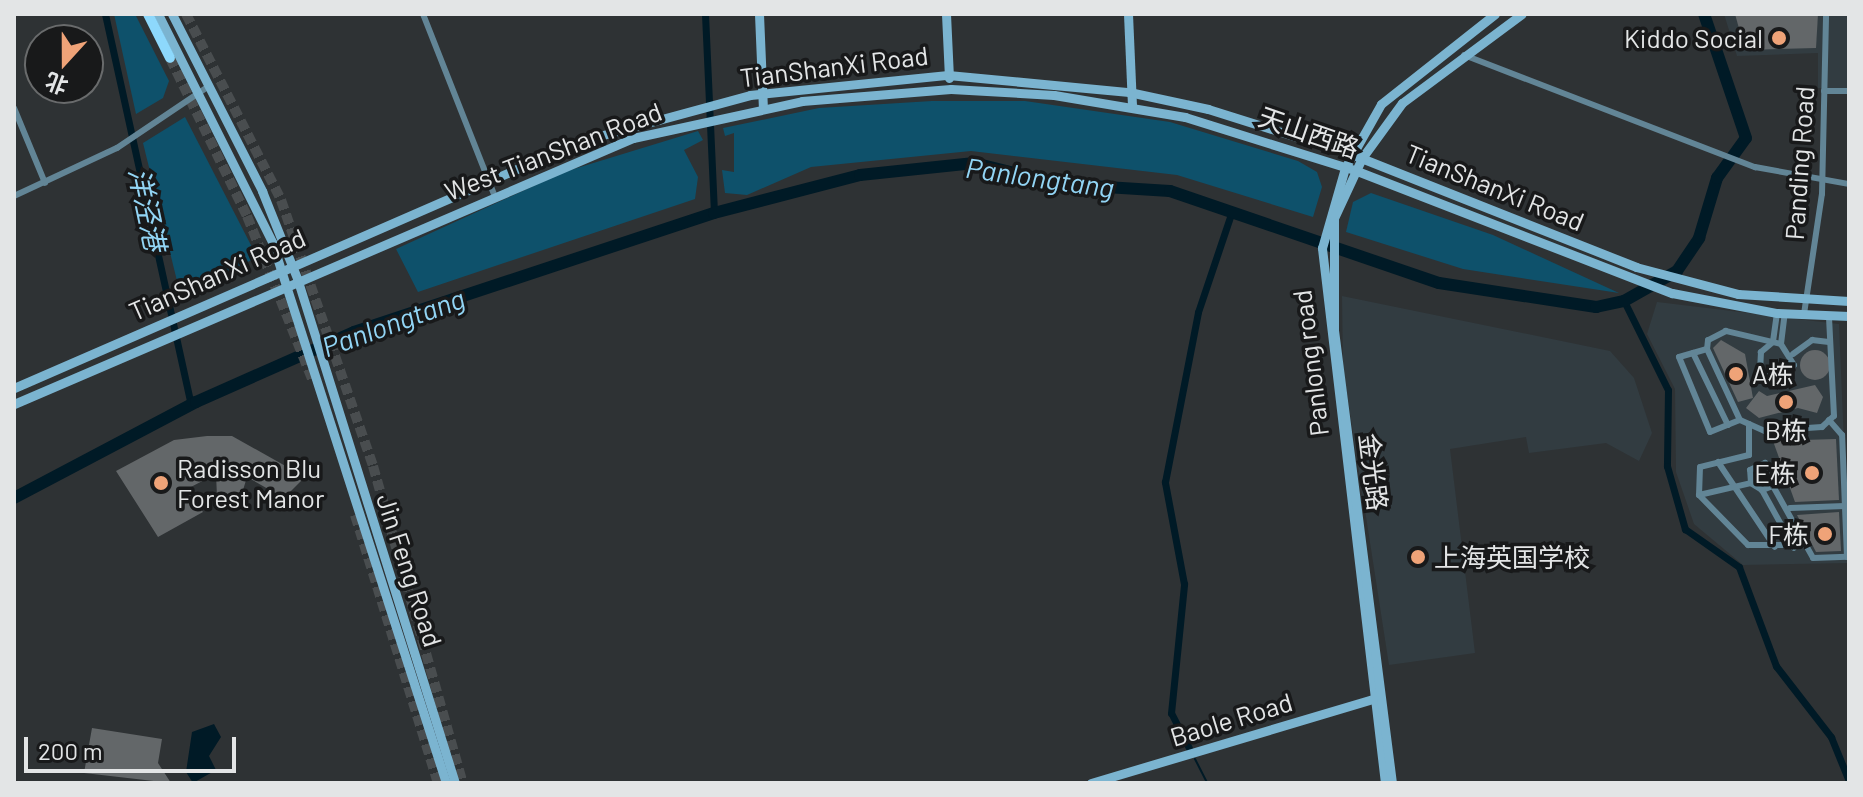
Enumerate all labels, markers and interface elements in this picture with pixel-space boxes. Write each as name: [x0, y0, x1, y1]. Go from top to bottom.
place label: Kiddo Social: [1624, 22, 1763, 54]
north arrow: [24, 24, 104, 104]
marker: Kiddo Social: [1770, 29, 1788, 47]
street label: TianShanXi Road: [738, 39, 930, 93]
text: 北: [41, 68, 71, 101]
street label: Panding Road: [1778, 85, 1820, 241]
street label: West TianShan Road: [440, 95, 666, 207]
street label: 天山西路: [1255, 100, 1363, 164]
street label: TianShanXi Road: [1401, 137, 1589, 237]
water label: Panlongtang: [964, 150, 1116, 204]
water label: 洋泾港: [123, 164, 173, 254]
street label: TianShanXi Road: [124, 221, 310, 327]
water label: Panlongtang: [317, 281, 469, 363]
street label: Panlong road: [1286, 288, 1334, 438]
place label: A栋: [1752, 358, 1794, 390]
marker: A栋: [1727, 365, 1745, 383]
marker: B栋: [1777, 393, 1795, 411]
place label: B栋: [1765, 414, 1807, 446]
street label: 金光路: [1354, 431, 1394, 513]
place label: Radisson Blu Forest Manor: [177, 452, 324, 514]
place label: E栋: [1754, 457, 1796, 489]
marker: E栋: [1803, 464, 1821, 482]
marker: Radisson Blu Forest Manor: [152, 474, 170, 492]
street label: Jin Feng Road: [371, 490, 449, 650]
place label: F栋: [1768, 518, 1809, 550]
marker: F栋: [1816, 525, 1834, 543]
place label: 上海英国学校: [1434, 541, 1590, 573]
marker: 上海英国学校: [1409, 548, 1427, 566]
street label: Baole Road: [1166, 686, 1296, 752]
scale bar: [28, 721, 240, 771]
text: 200 m: [38, 736, 103, 765]

